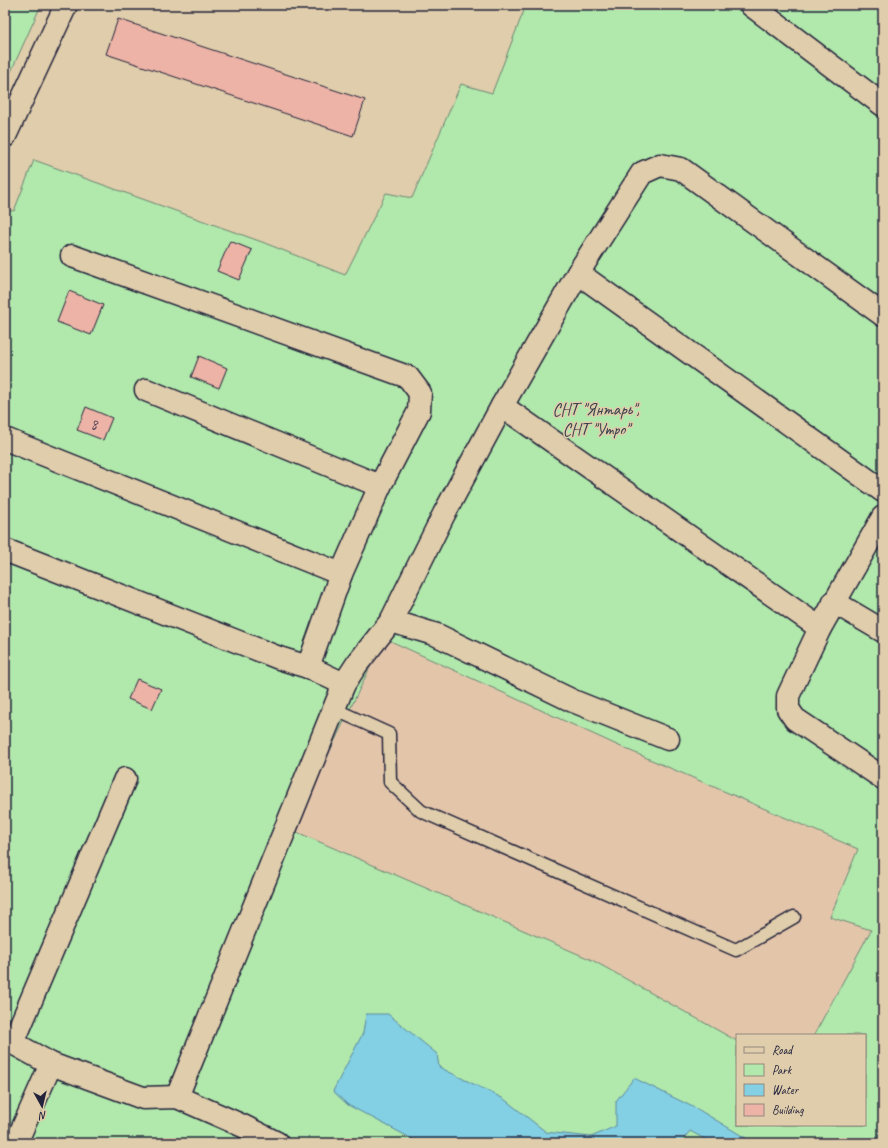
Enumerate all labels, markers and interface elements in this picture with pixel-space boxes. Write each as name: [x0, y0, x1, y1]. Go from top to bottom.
park label: СНТ "Янтарь", СНТ "Утро": [552, 399, 640, 440]
house number: 8: [91, 415, 99, 434]
legend: [736, 1034, 866, 1126]
text: Road: [772, 1042, 794, 1058]
text: Park: [772, 1062, 793, 1078]
text: Water: [772, 1082, 800, 1098]
north arrow: [22, 1086, 62, 1126]
text: Building: [772, 1102, 804, 1118]
text: N: [37, 1108, 48, 1124]

